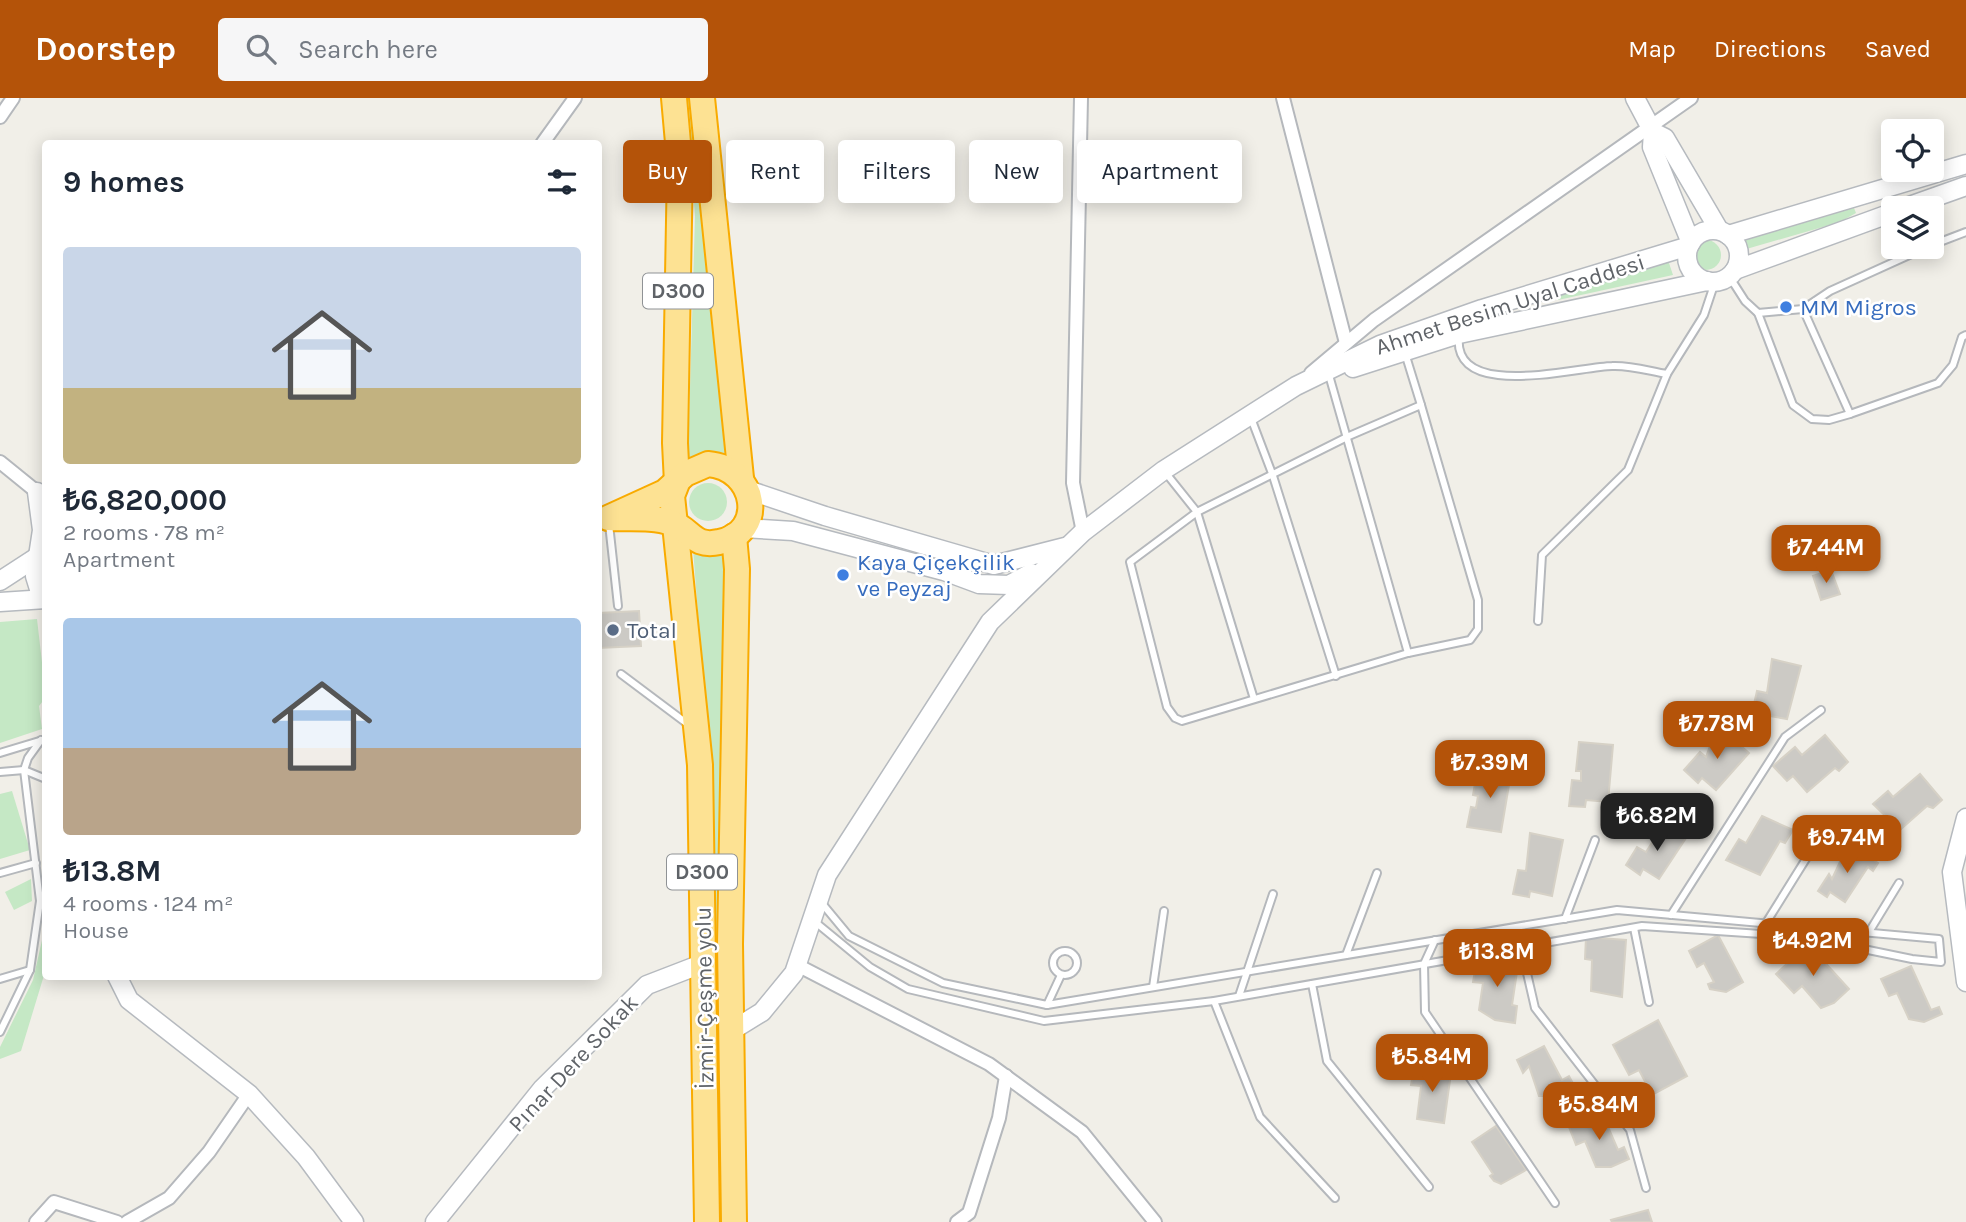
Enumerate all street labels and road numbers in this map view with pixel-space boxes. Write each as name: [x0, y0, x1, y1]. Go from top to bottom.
street label: Ahmet Besim Uyal Caddesi: [1372, 248, 1648, 361]
road number: D300: [643, 274, 713, 308]
road number: D300: [667, 854, 737, 890]
street label: İzmir-Çeşme yolu: [689, 907, 720, 1089]
street label: Pınar Dere Sokak: [503, 989, 644, 1137]

